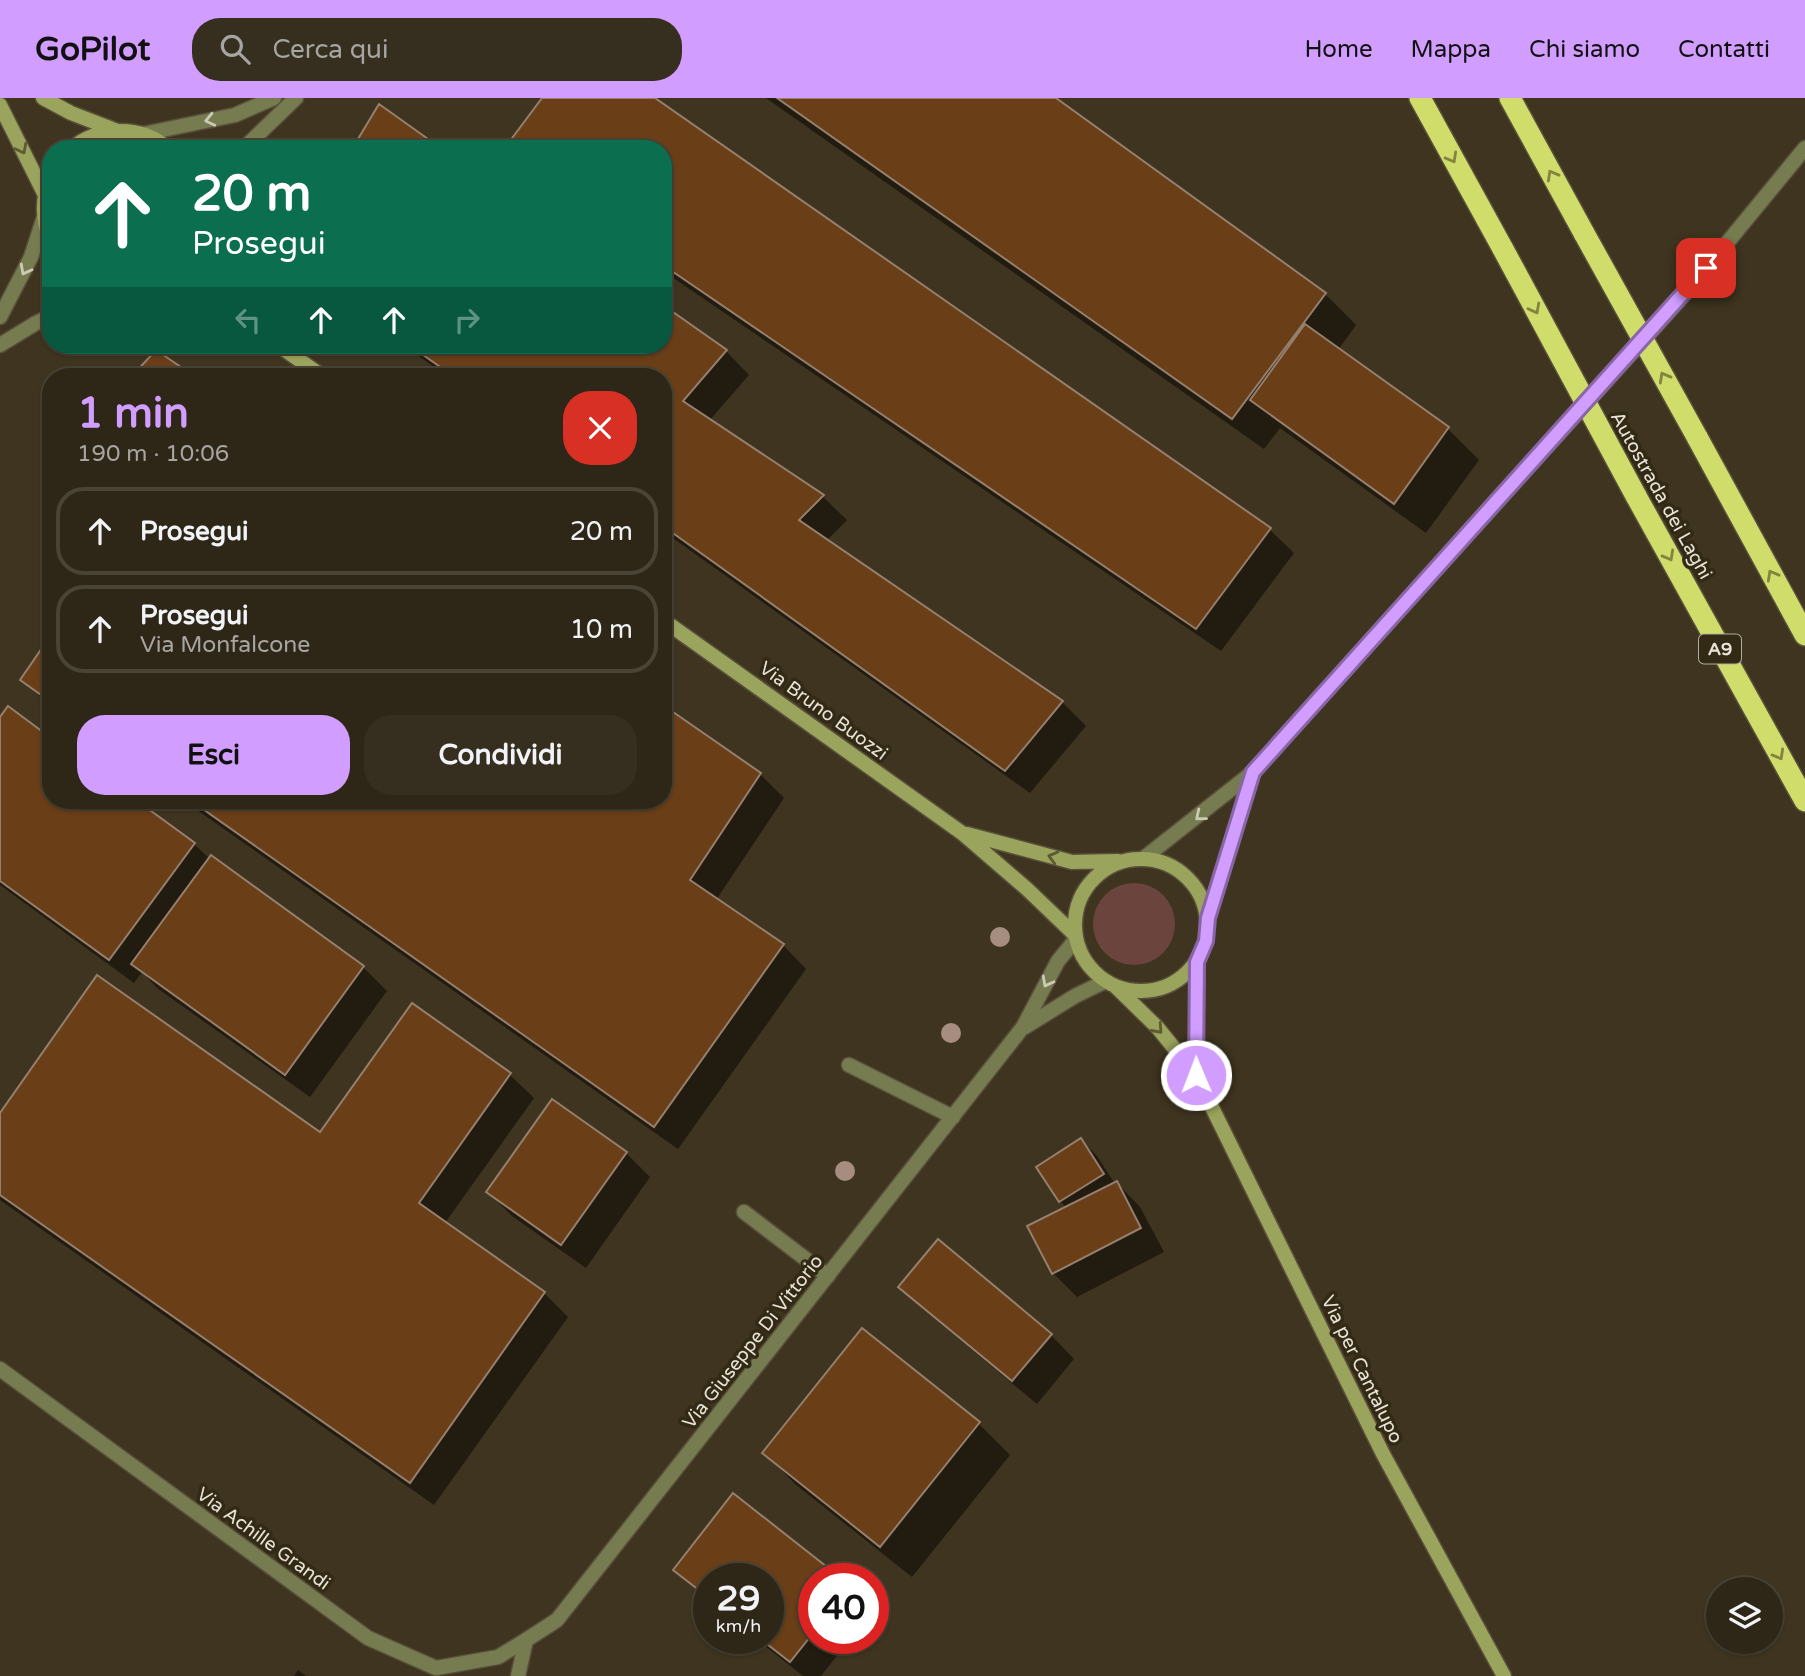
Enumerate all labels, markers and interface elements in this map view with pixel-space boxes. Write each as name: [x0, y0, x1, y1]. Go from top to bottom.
search box: [192, 18, 682, 81]
text: GoPilot: [35, 30, 150, 69]
icon: search: [216, 30, 254, 68]
text: Cerca qui: [272, 34, 388, 65]
text: Home: [1305, 35, 1373, 64]
text: Mappa: [1411, 35, 1491, 64]
text: Chi siamo: [1529, 35, 1640, 64]
text: Contatti: [1678, 35, 1770, 64]
one-way arrow: [204, 112, 216, 127]
one-way arrow: [14, 142, 28, 154]
one-way arrow: [1444, 151, 1458, 163]
text: 20 m: [192, 165, 311, 224]
icon: ahead: [77, 168, 168, 259]
one-way arrow: [1547, 170, 1560, 182]
text: Prosegui: [192, 225, 326, 263]
pin: [1676, 238, 1736, 298]
icon: arrive: [1687, 249, 1725, 287]
one-way arrow: [19, 263, 33, 275]
icon: left: [229, 301, 267, 339]
icon: ahead: [302, 301, 340, 339]
icon: ahead: [375, 301, 413, 339]
icon: right: [448, 301, 486, 339]
one-way arrow: [1527, 302, 1540, 314]
one-way arrow: [1659, 372, 1672, 385]
text: 1 min: [77, 388, 189, 439]
button: close: [563, 391, 637, 465]
street label: Autostrada dei Laghi: [1606, 408, 1716, 583]
text: 190 m · 10:06: [77, 440, 229, 468]
icon: ahead: [81, 512, 119, 550]
text: Prosegui: [140, 516, 249, 547]
text: 20 m: [570, 516, 633, 547]
one-way arrow: [1661, 549, 1674, 561]
one-way arrow: [1767, 570, 1780, 582]
text: Prosegui: [140, 600, 249, 631]
icon: ahead: [81, 610, 119, 648]
text: 10 m: [570, 614, 633, 645]
text: Via Monfalcone: [140, 631, 310, 659]
road number: A9: [1699, 634, 1741, 664]
street label: Via Bruno Buozzi: [755, 657, 892, 765]
button: Esci: [77, 715, 350, 795]
button: Condividi: [364, 715, 637, 795]
one-way arrow: [1771, 747, 1784, 760]
one-way arrow: [1196, 807, 1208, 820]
one-way arrow: [1047, 851, 1059, 865]
one-way arrow: [1042, 974, 1055, 987]
one-way arrow: [1150, 1021, 1162, 1034]
position arrow: [1159, 1038, 1233, 1112]
street label: Via Giuseppe Di Vittorio: [678, 1250, 828, 1433]
street label: Via per Cantalupo: [1317, 1292, 1407, 1447]
street label: Via Achille Grandi: [192, 1483, 334, 1595]
speed limit sign: 40: [798, 1563, 889, 1654]
map controls: [1706, 1577, 1783, 1654]
button: layers: [1706, 1577, 1783, 1654]
text: 29: [717, 1578, 760, 1620]
text: km/h: [716, 1615, 761, 1637]

